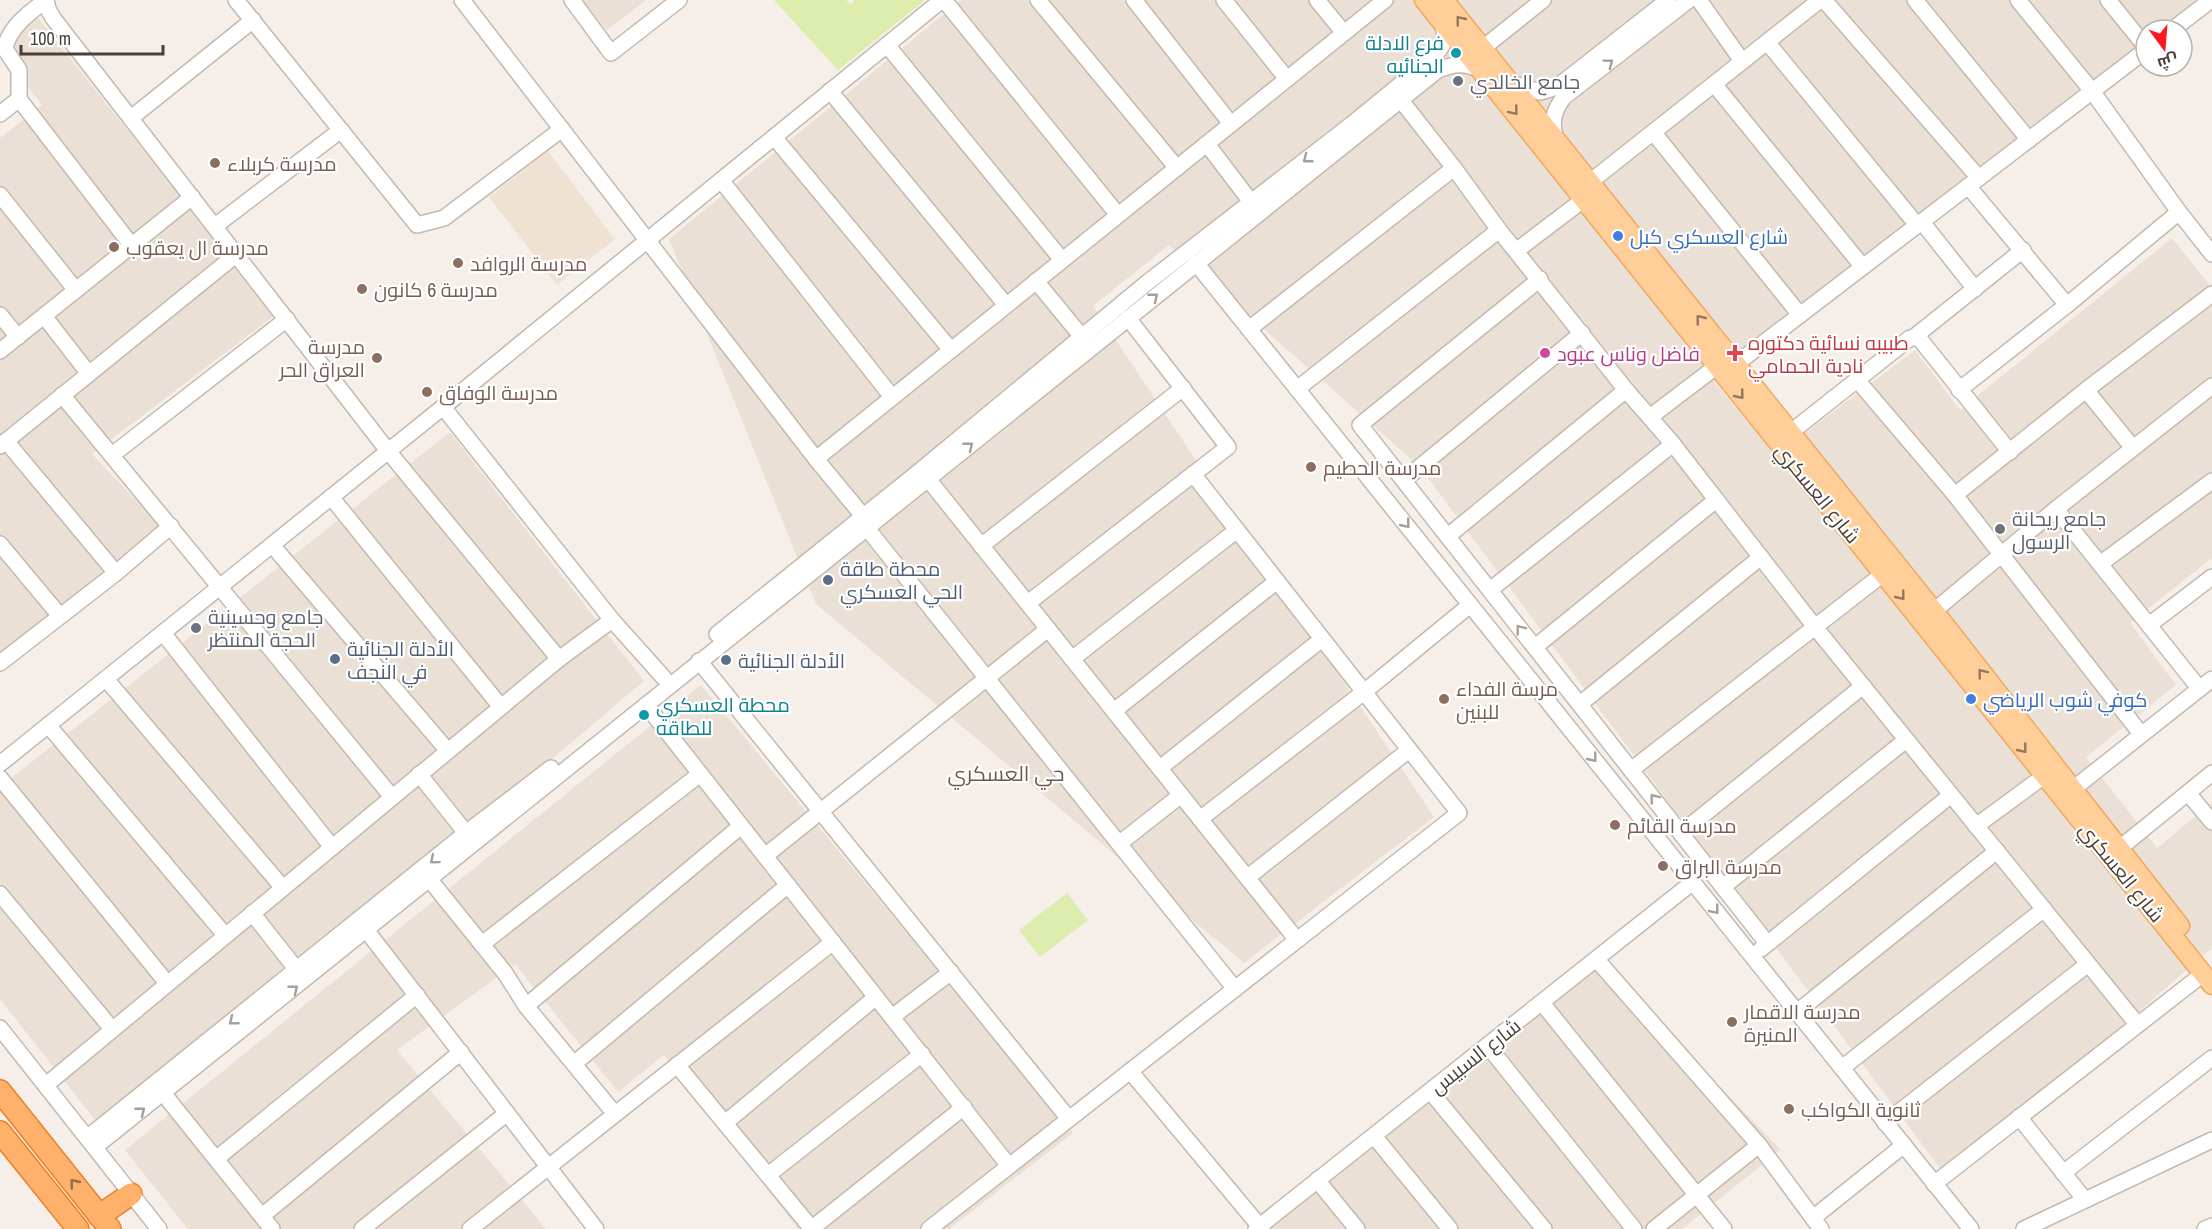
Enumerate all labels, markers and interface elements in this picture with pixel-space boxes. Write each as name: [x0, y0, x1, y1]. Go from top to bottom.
one-way arrow: [1457, 15, 1468, 26]
scale bar: [21, 18, 164, 56]
north arrow: [2134, 18, 2194, 78]
text: 100 m: [30, 26, 71, 51]
place label: فرع الادلة الجنائيه: [1365, 29, 1444, 79]
marker: فرع الادلة الجنائيه: [1449, 46, 1463, 60]
text: ش: [2155, 49, 2181, 76]
one-way arrow: [1603, 59, 1614, 70]
place label: جامع الخالدي: [1470, 68, 1580, 98]
marker: جامع الخالدي: [1451, 74, 1465, 88]
one-way arrow: [1506, 104, 1517, 115]
place label: مدرسة كربلاء: [227, 150, 337, 177]
one-way arrow: [1302, 151, 1313, 162]
marker: مدرسة كربلاء: [208, 156, 222, 170]
place label: شارع العسكري كبل: [1630, 223, 1788, 253]
marker: شارع العسكري كبل: [1611, 229, 1625, 243]
place label: مدرسة ال يعقوب: [126, 234, 269, 261]
marker: مدرسة ال يعقوب: [107, 240, 121, 254]
place label: مدرسة الروافد: [470, 250, 587, 277]
marker: مدرسة الروافد: [451, 256, 465, 270]
place label: مدرسة 6 كانون: [374, 276, 498, 303]
marker: مدرسة 6 كانون: [355, 282, 369, 296]
one-way arrow: [1147, 294, 1158, 305]
one-way arrow: [1697, 315, 1708, 326]
place label: طبيبه نسائية دكتوره نادية الحمامي: [1748, 329, 1909, 382]
place label: مدرسة العراق الحر: [278, 333, 365, 383]
place label: فاضل وناس عبود: [1557, 340, 1700, 367]
marker: طبيبه نسائية دكتوره نادية الحمامي: [1726, 344, 1744, 362]
marker: فاضل وناس عبود: [1538, 346, 1552, 360]
marker: مدرسة العراق الحر: [370, 351, 384, 365]
place label: مدرسة الوفاق: [439, 379, 558, 406]
marker: مدرسة الوفاق: [420, 385, 434, 399]
one-way arrow: [1732, 388, 1743, 399]
street label: شارع العسكري: [1767, 437, 1867, 550]
one-way arrow: [962, 442, 973, 453]
place label: مدرسة الحطيم: [1323, 454, 1441, 482]
marker: مدرسة الحطيم: [1304, 460, 1318, 474]
place label: جامع ريحانة الرسول: [2012, 505, 2106, 555]
one-way arrow: [1398, 517, 1409, 528]
marker: جامع ريحانة الرسول: [1993, 522, 2007, 536]
place label: محطة طاقة الحي العسكري: [840, 555, 963, 608]
marker: محطة طاقة الحي العسكري: [821, 573, 835, 587]
one-way arrow: [1893, 590, 1904, 601]
place label: جامع وحسينية الحجة المنتظر: [207, 603, 323, 653]
marker: جامع وحسينية الحجة المنتظر: [189, 621, 203, 635]
one-way arrow: [1517, 624, 1528, 635]
place label: الأدلة الجنائية في النجف: [347, 635, 454, 688]
place label: الأدلة الجنائية: [738, 647, 845, 674]
marker: الأدلة الجنائية في النجف: [328, 652, 342, 666]
marker: الأدلة الجنائية: [719, 653, 733, 667]
one-way arrow: [1978, 668, 1989, 679]
place label: مرسة الفداء للبنين: [1456, 675, 1558, 725]
place label: كوفي شوب الرياضي: [1983, 686, 2147, 716]
place label: محطة العسكري للطاقه: [656, 691, 790, 741]
marker: مرسة الفداء للبنين: [1437, 692, 1451, 706]
marker: كوفي شوب الرياضي: [1964, 692, 1978, 706]
marker: محطة العسكري للطاقه: [637, 708, 651, 722]
one-way arrow: [2015, 742, 2026, 753]
one-way arrow: [1586, 751, 1597, 762]
district label: حي العسكري: [948, 759, 1064, 790]
one-way arrow: [1650, 794, 1661, 805]
place label: مدرسة القائم: [1627, 812, 1737, 840]
street label: شارع العسكري: [2071, 816, 2171, 929]
marker: مدرسة القائم: [1608, 818, 1622, 832]
one-way arrow: [430, 852, 441, 863]
place label: مدرسة البراق: [1675, 853, 1782, 880]
marker: مدرسة البراق: [1656, 859, 1670, 873]
one-way arrow: [1708, 904, 1719, 915]
one-way arrow: [287, 986, 298, 997]
place label: مدرسة الاقمار المنيرة: [1743, 998, 1861, 1048]
street label: شارع السبيس: [1424, 1012, 1527, 1101]
one-way arrow: [229, 1013, 240, 1024]
marker: مدرسة الاقمار المنيرة: [1725, 1015, 1739, 1029]
place label: ثانوية الكواكب: [1801, 1096, 1921, 1123]
marker: ثانوية الكواكب: [1782, 1102, 1796, 1116]
one-way arrow: [134, 1107, 145, 1118]
one-way arrow: [70, 1179, 81, 1190]

